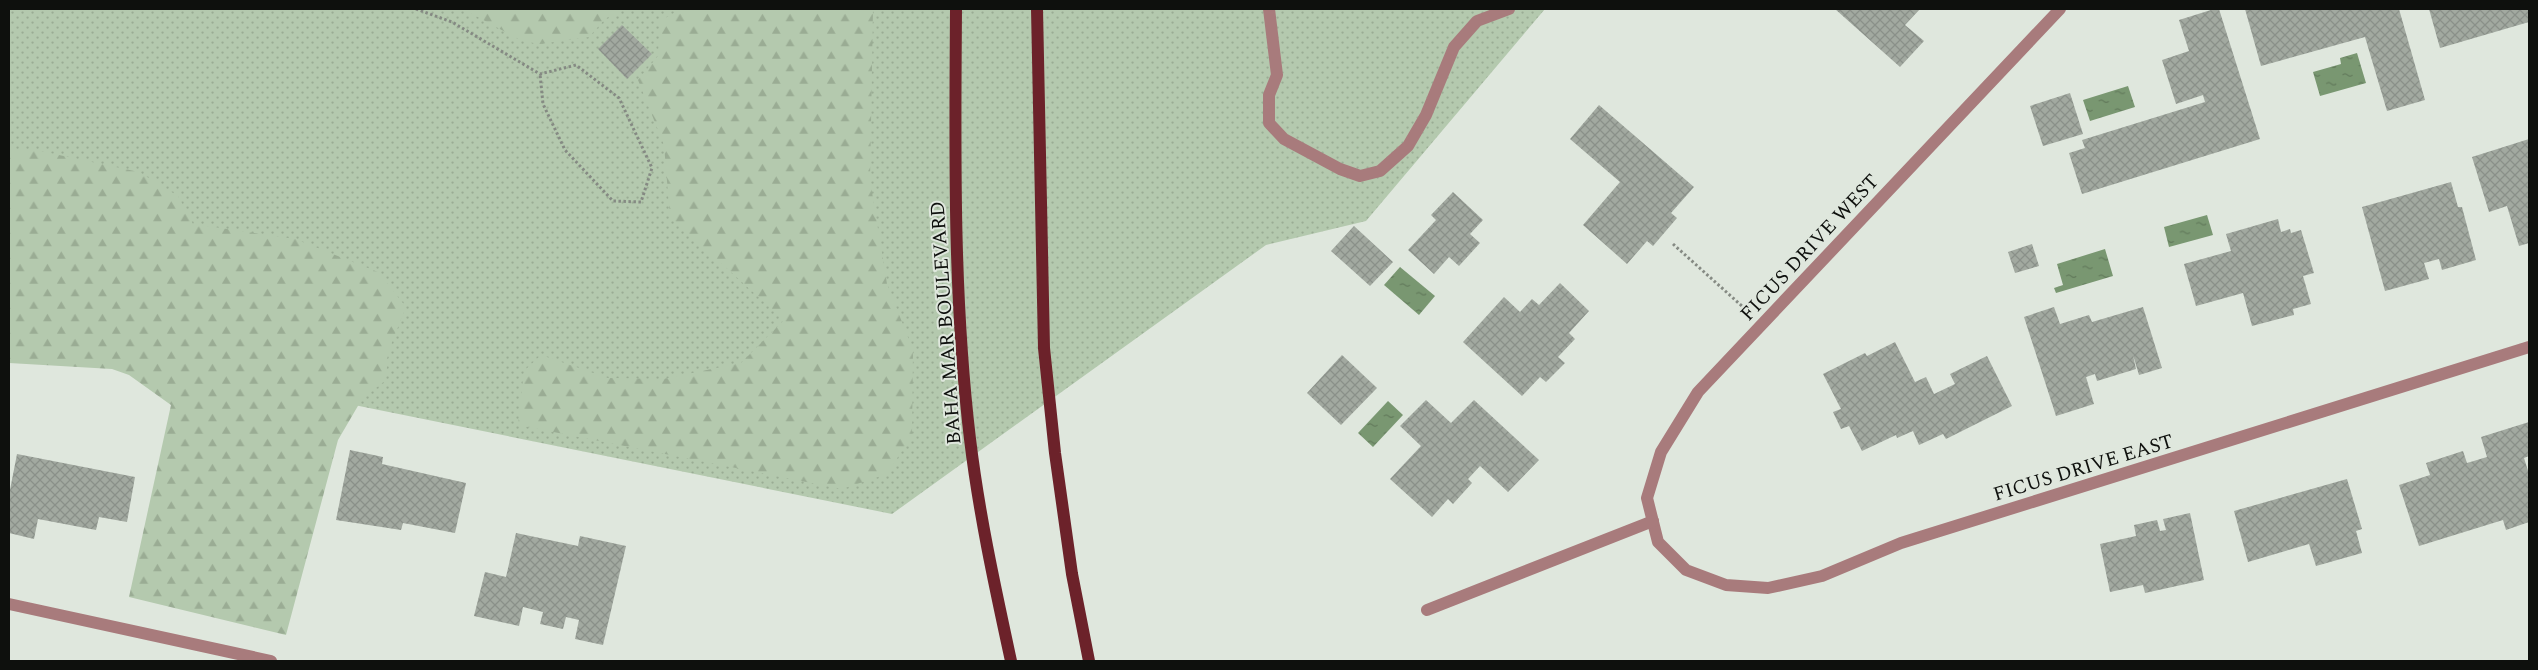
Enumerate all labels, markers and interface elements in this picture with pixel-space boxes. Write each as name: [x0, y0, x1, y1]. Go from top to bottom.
street label: FICUS DRIVE WEST: [1733, 167, 1886, 328]
street label: BAHA MAR BOULEVARD: [923, 200, 969, 446]
street label: FICUS DRIVE EAST: [1989, 426, 2177, 510]

